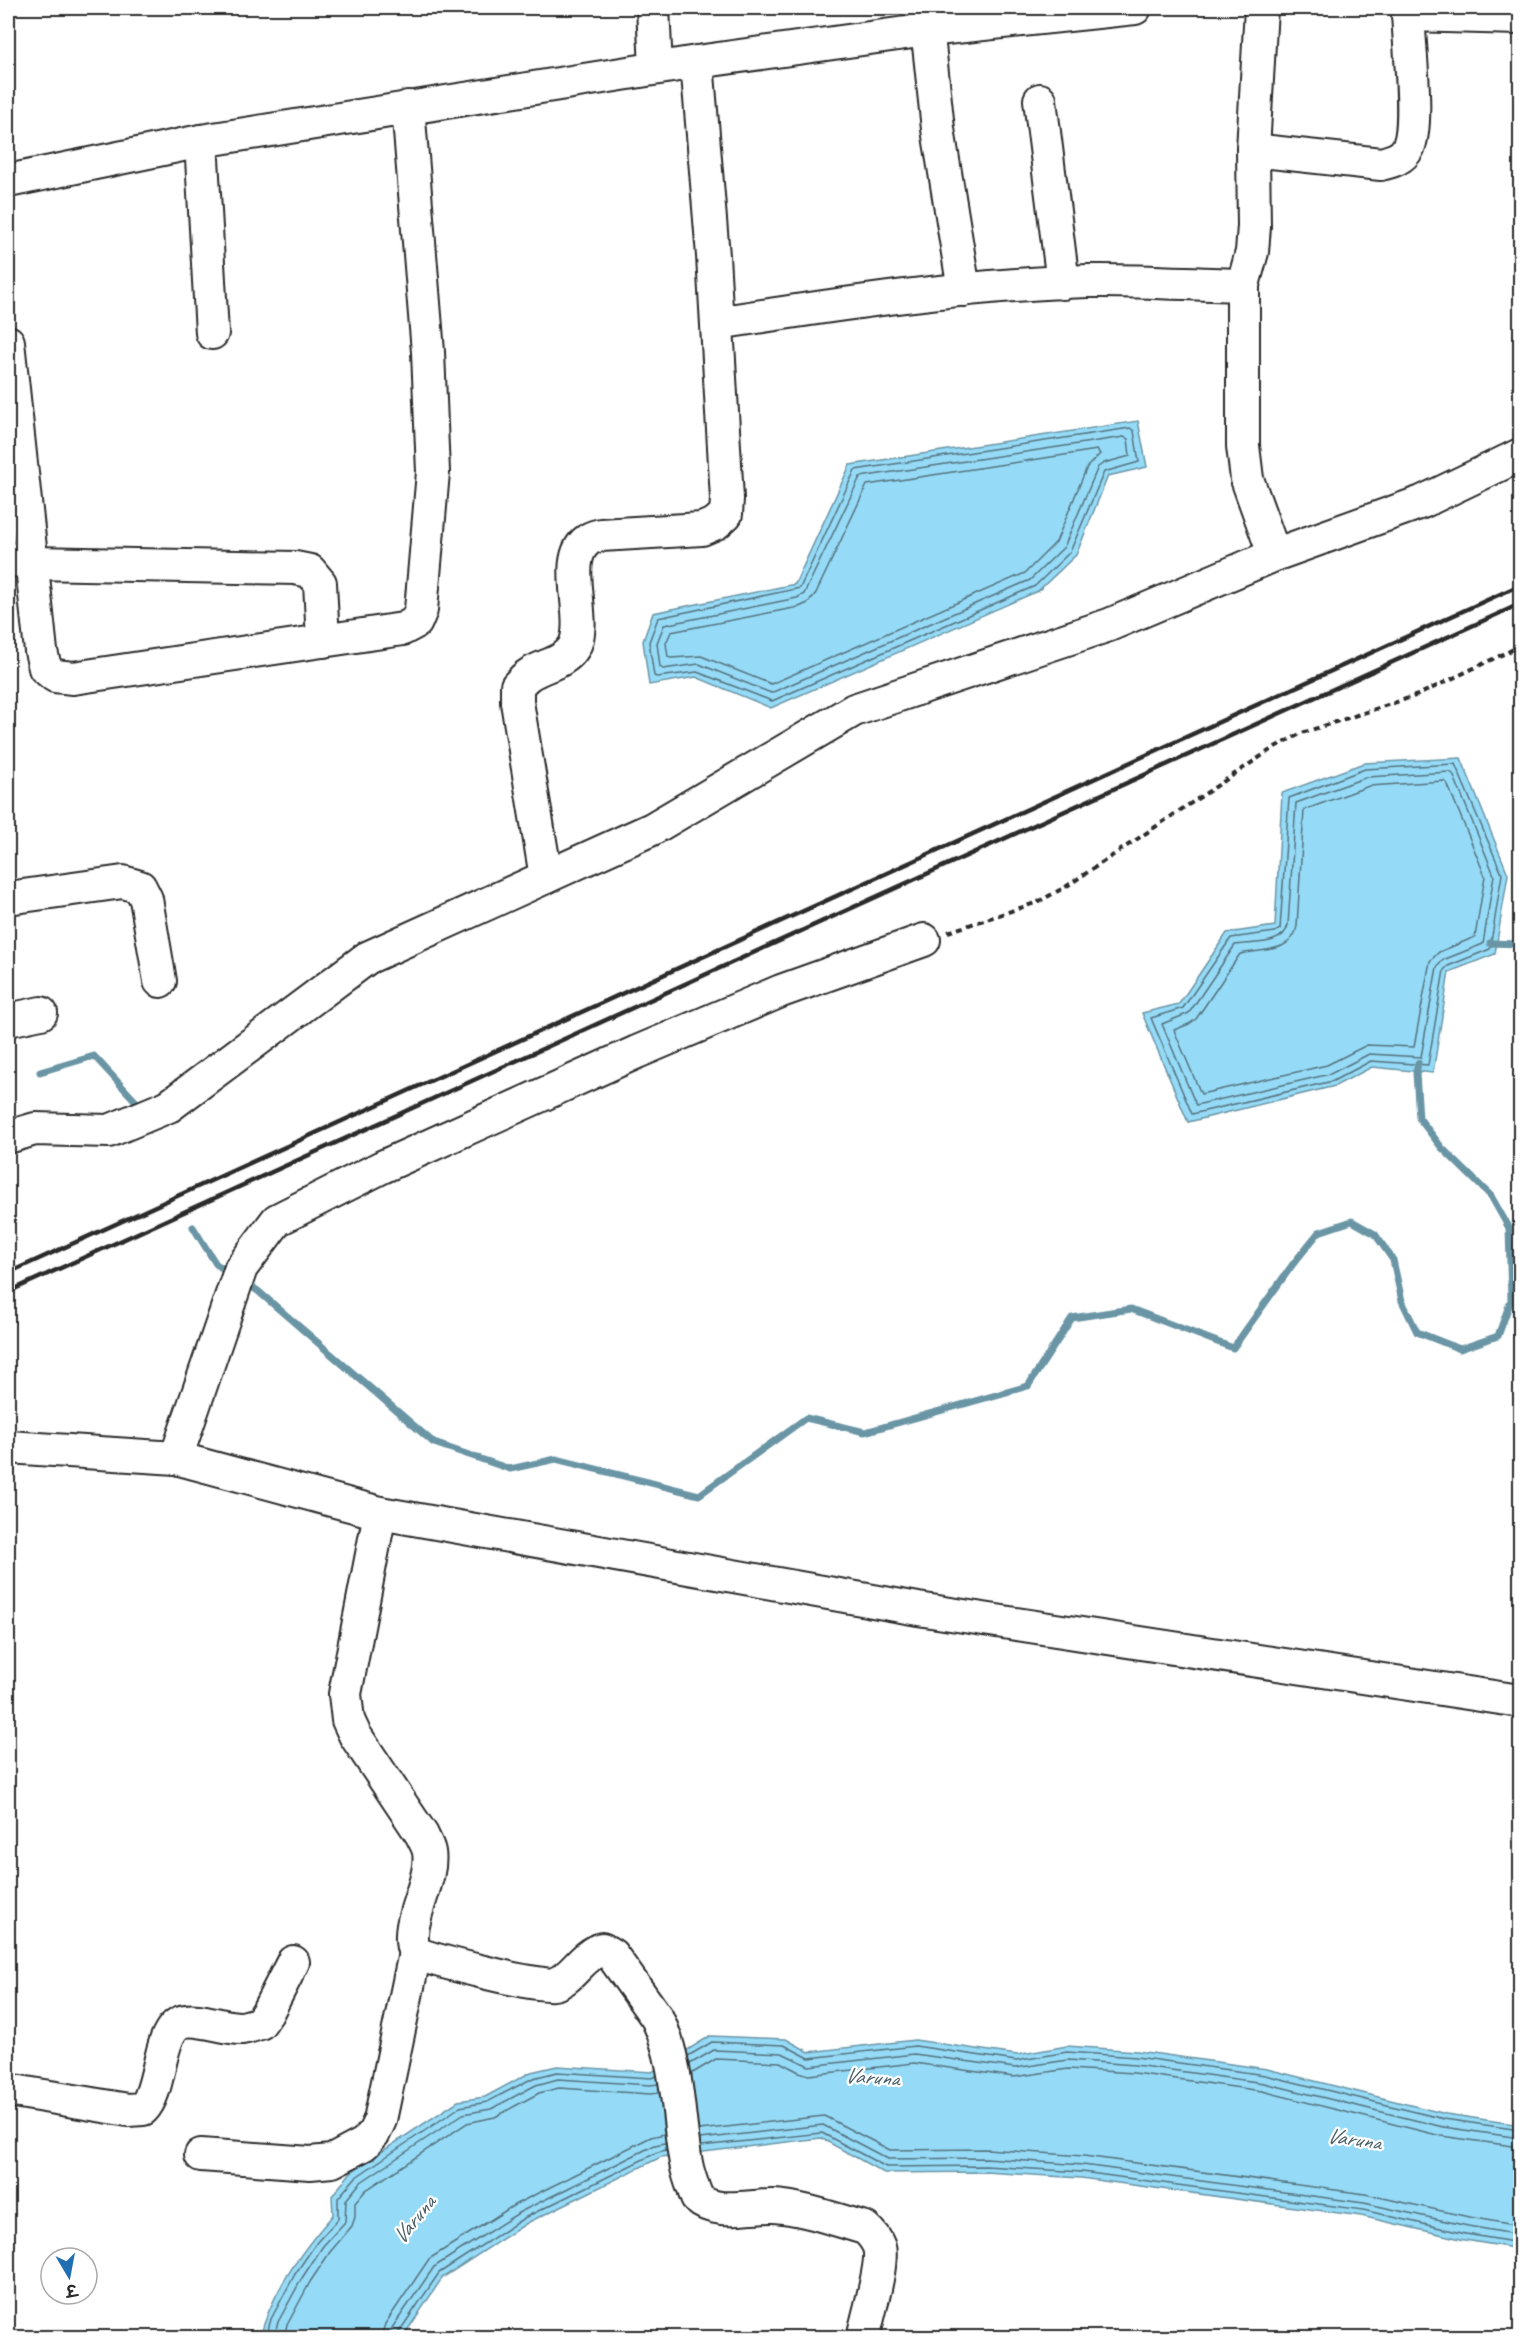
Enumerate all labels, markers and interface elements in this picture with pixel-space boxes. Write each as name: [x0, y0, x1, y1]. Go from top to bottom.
water label: Varuna: [844, 2061, 903, 2093]
water label: Varuna: [1325, 2121, 1386, 2157]
water label: Varuna: [386, 2187, 444, 2250]
north arrow: [39, 2246, 99, 2306]
text: उ: [63, 2279, 80, 2301]

